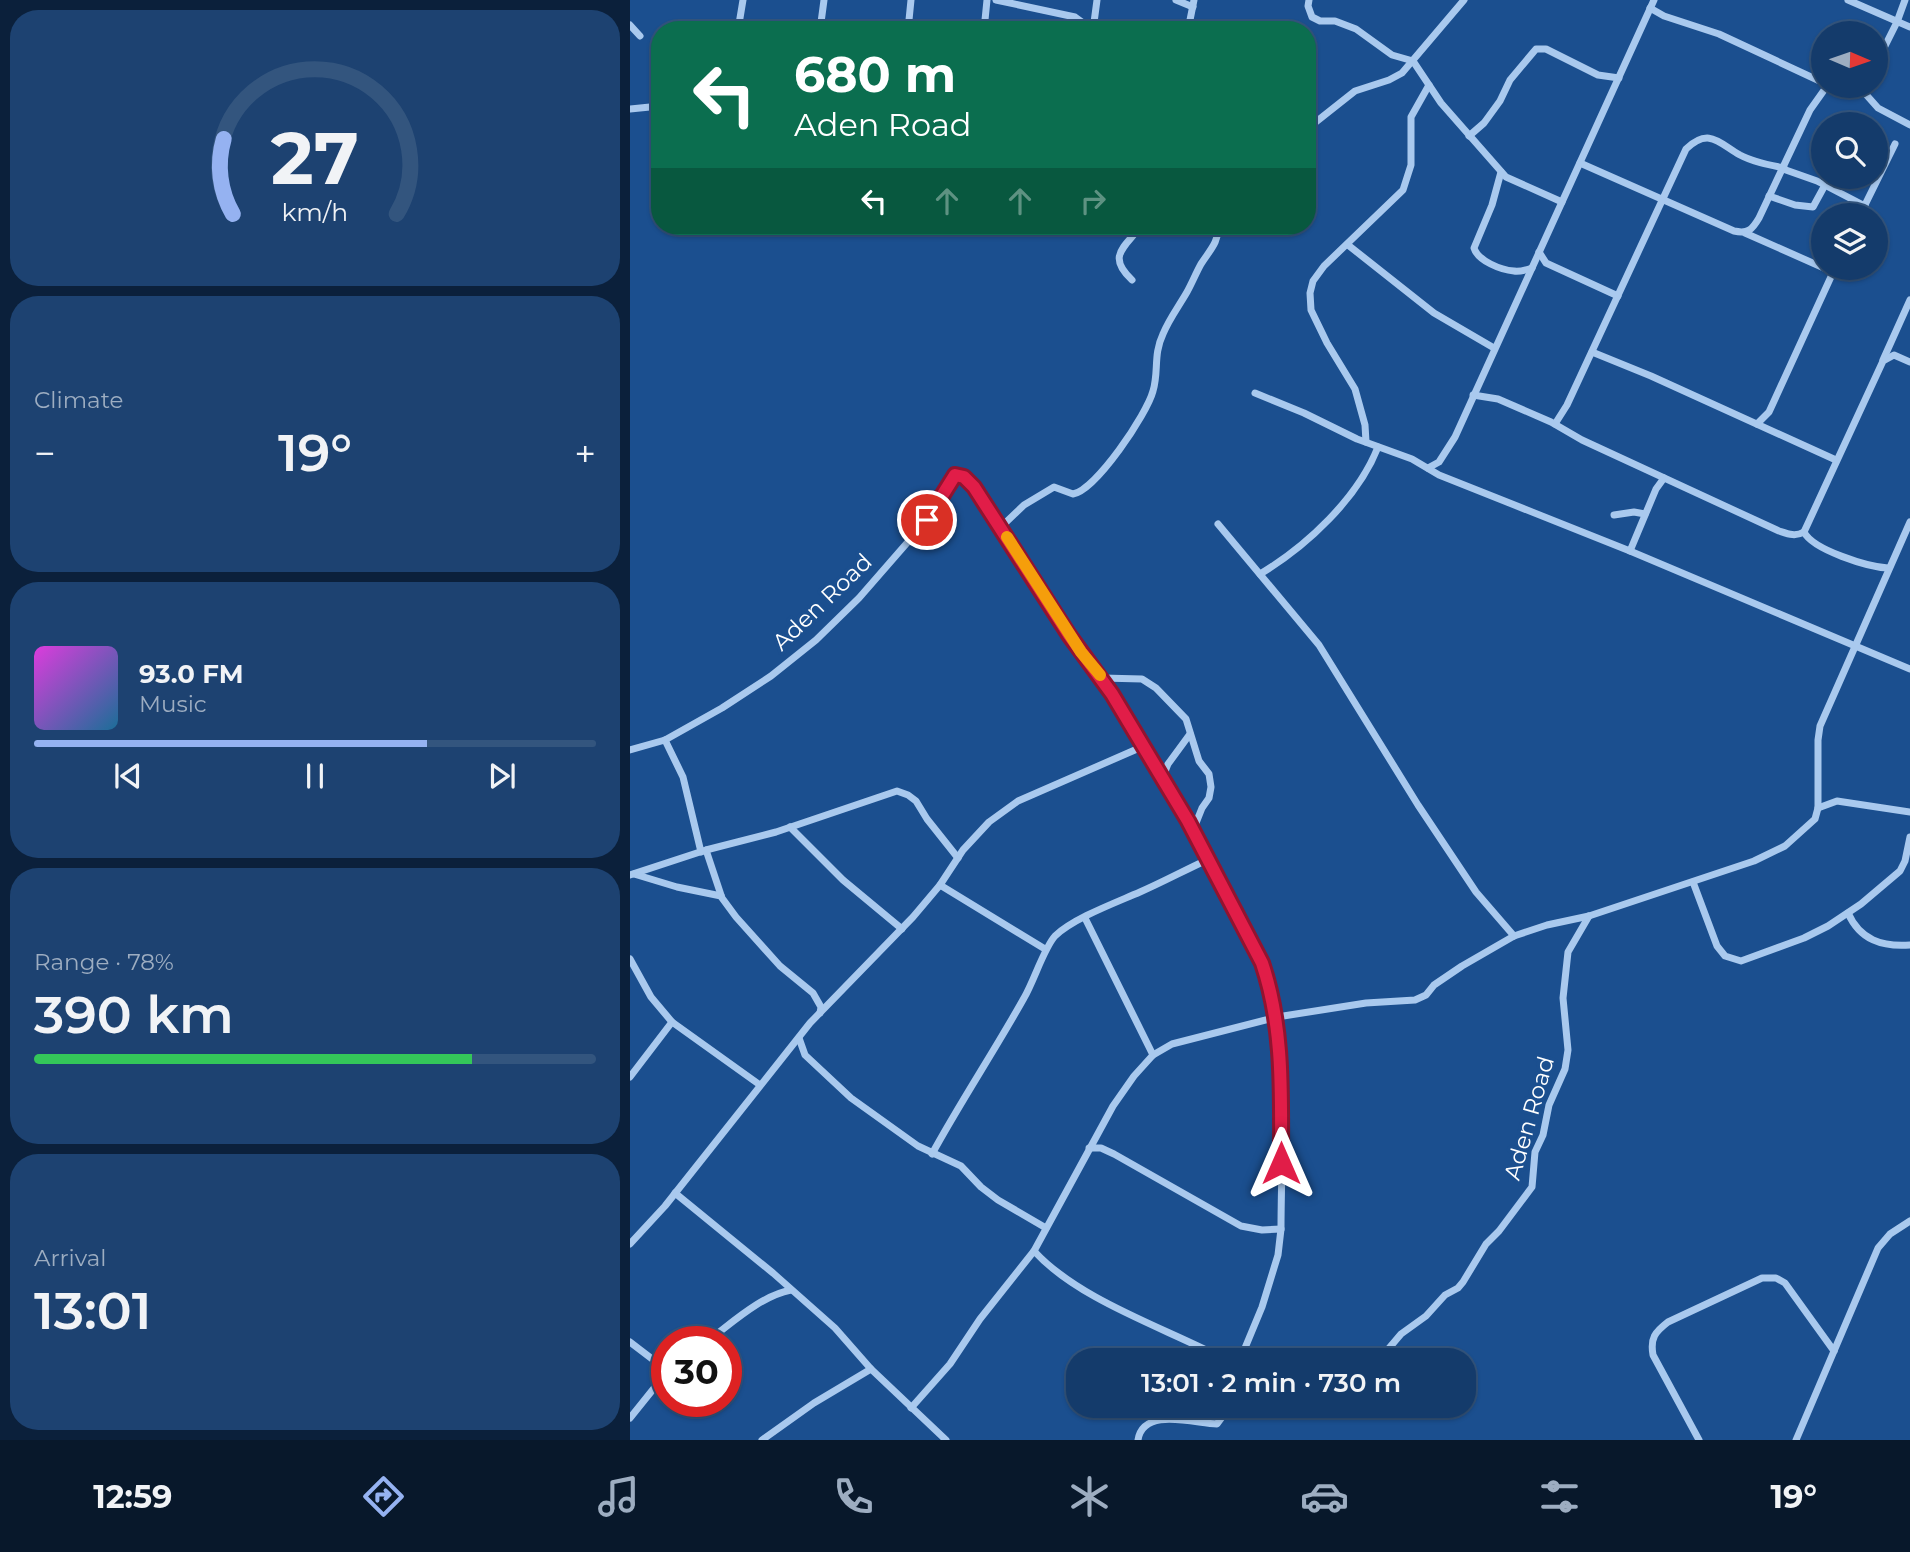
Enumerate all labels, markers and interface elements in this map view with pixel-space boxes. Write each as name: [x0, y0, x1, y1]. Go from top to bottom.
north arrow: [1811, 21, 1888, 98]
map controls: [1811, 21, 1888, 280]
text: 680 m: [794, 45, 956, 104]
icon: left: [679, 49, 770, 140]
text: Aden Road: [794, 105, 972, 144]
button: search: [1811, 112, 1888, 189]
text: 27: [271, 114, 359, 202]
icon: left: [855, 182, 893, 220]
icon: ahead: [928, 182, 966, 220]
icon: ahead: [1001, 182, 1039, 220]
icon: right: [1074, 182, 1112, 220]
text: km/h: [282, 197, 348, 227]
button: layers: [1811, 203, 1888, 280]
text: Climate: [34, 386, 123, 414]
text: 19°: [278, 421, 352, 484]
text: −: [34, 430, 56, 477]
text: +: [574, 430, 596, 477]
pin: [897, 490, 957, 550]
icon: arrive: [908, 501, 946, 539]
street label: Aden Road: [766, 548, 878, 656]
text: 93.0 FM: [139, 658, 244, 690]
text: Music: [139, 690, 207, 718]
icon: previous: [109, 757, 147, 795]
icon: pause: [296, 757, 334, 795]
icon: next: [483, 757, 521, 795]
text: Range · 78%: [34, 948, 174, 976]
text: 390 km: [34, 983, 234, 1046]
street label: Aden Road: [1498, 1053, 1560, 1183]
position arrow: [1244, 1126, 1318, 1200]
text: Arrival: [34, 1244, 107, 1272]
text: 13:01: [34, 1279, 152, 1342]
speed limit sign: 30: [651, 1326, 742, 1417]
text: 13:01 · 2 min · 730 m: [1141, 1367, 1401, 1399]
icon: directions: [359, 1472, 408, 1521]
icon: music: [594, 1472, 643, 1521]
icon: phone: [829, 1472, 878, 1521]
icon: climate: [1065, 1472, 1114, 1521]
icon: car: [1300, 1472, 1349, 1521]
icon: filters: [1535, 1472, 1584, 1521]
text: 12:59: [93, 1477, 172, 1516]
text: 19°: [1770, 1477, 1817, 1516]

